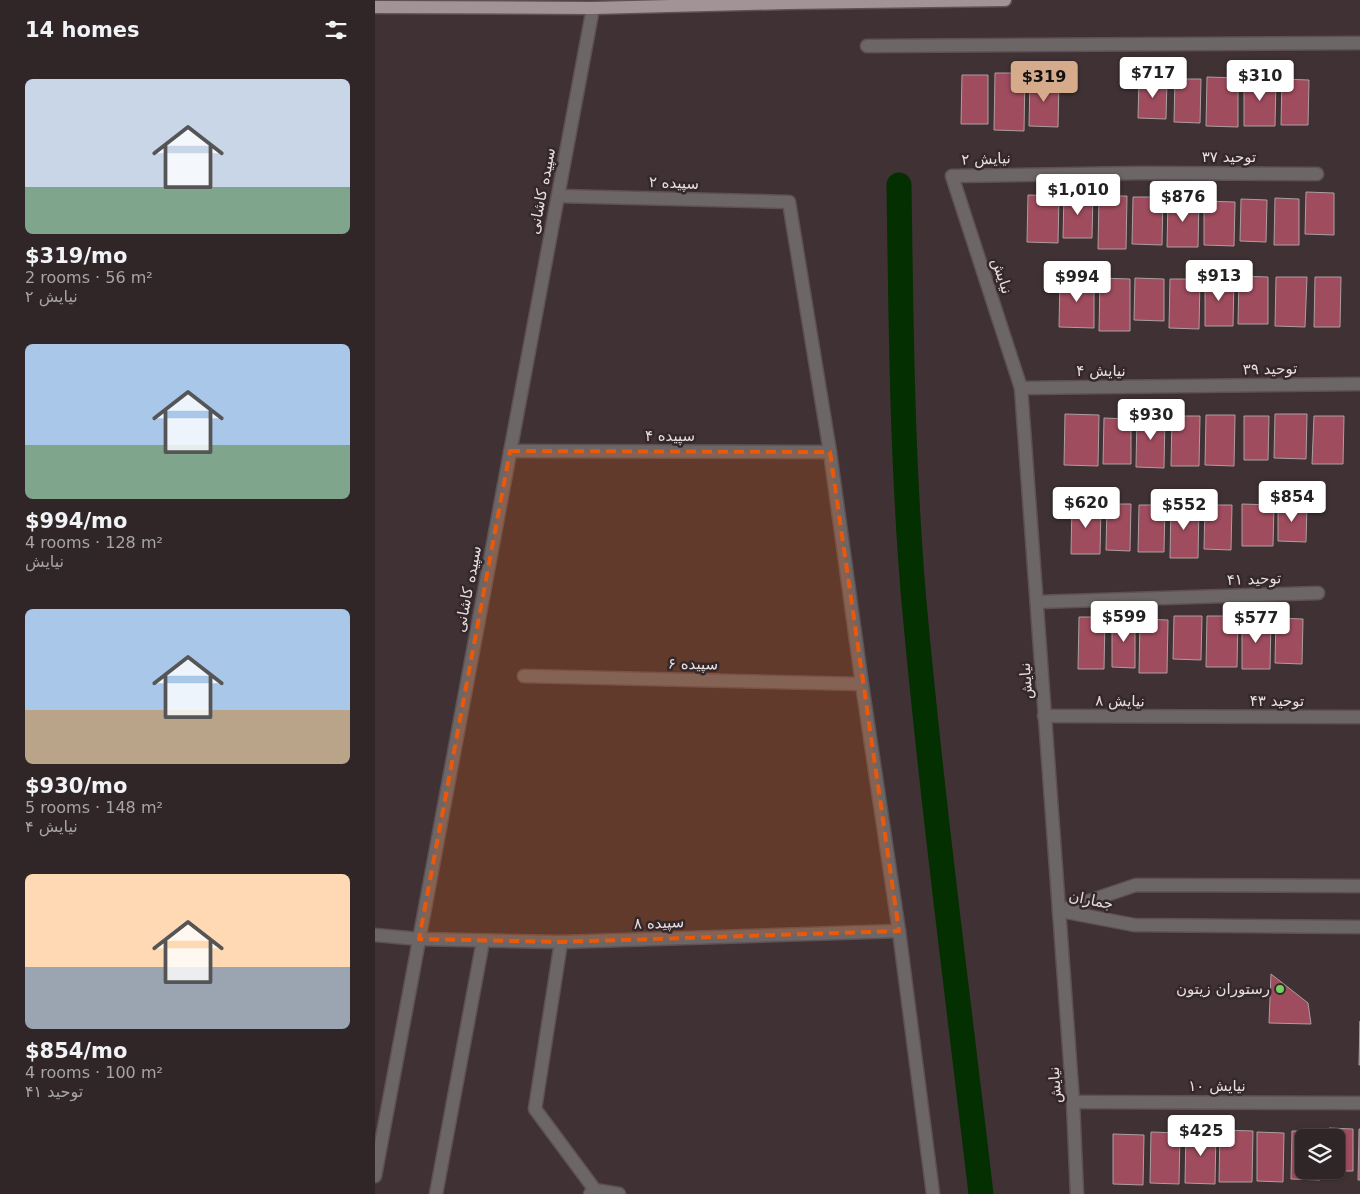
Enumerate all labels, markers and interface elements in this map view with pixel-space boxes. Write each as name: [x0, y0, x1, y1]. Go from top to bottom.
icon: filters: [322, 16, 350, 44]
text: 14 homes: [25, 18, 140, 42]
pin: $717: [1123, 56, 1183, 99]
pin: $310: [1230, 59, 1290, 102]
pin: $319: [1014, 61, 1074, 103]
text: $717: [1131, 63, 1175, 82]
text: $310: [1238, 66, 1282, 85]
text: $319: [1022, 67, 1066, 86]
icon: home: [143, 112, 233, 202]
street label: سپیده کاشانی: [525, 146, 560, 236]
street label: توحید ۳۷: [1202, 148, 1256, 166]
street label: نیایش ۲: [961, 149, 1011, 169]
street label: سپیده ۲: [649, 173, 699, 194]
pin: $1,010: [1037, 174, 1119, 216]
text: $1,010: [1047, 180, 1109, 199]
pin: $876: [1153, 180, 1213, 223]
text: $876: [1161, 187, 1205, 206]
text: $319/mo: [25, 244, 127, 268]
street label: نیایش: [988, 256, 1016, 296]
pin: $994: [1047, 260, 1107, 303]
pin: $913: [1189, 260, 1249, 302]
text: $913: [1197, 266, 1241, 285]
text: $994: [1055, 267, 1099, 286]
text: 2 rooms · 56 m²: [25, 268, 153, 287]
text: نیایش ۲: [25, 287, 78, 306]
street label: توحید ۳۹: [1243, 360, 1297, 378]
street label: نیایش ۴: [1076, 362, 1126, 380]
icon: home: [143, 377, 233, 467]
pin: $930: [1121, 398, 1181, 441]
text: $930: [1129, 405, 1173, 424]
street label: سپیده ۴: [645, 427, 695, 446]
pin: $854: [1262, 480, 1322, 523]
pin: $620: [1056, 486, 1116, 529]
text: $854: [1270, 487, 1314, 506]
pin: $552: [1154, 488, 1214, 531]
text: $620: [1064, 493, 1108, 512]
text: $552: [1162, 495, 1206, 514]
text: $994/mo: [25, 509, 127, 533]
text: 4 rooms · 128 m²: [25, 533, 163, 552]
street label: سپیده کاشانی: [451, 544, 486, 634]
text: نیایش: [25, 552, 64, 571]
street label: توحید ۴۱: [1226, 569, 1282, 589]
pin: $599: [1094, 600, 1154, 643]
pin: $577: [1226, 602, 1286, 644]
text: $599: [1102, 607, 1146, 626]
text: $577: [1234, 608, 1278, 627]
icon: home: [143, 642, 233, 732]
street label: سپیده ۶: [668, 655, 718, 674]
street label: نیایش: [1016, 662, 1036, 700]
street label: نیایش ۸: [1095, 692, 1145, 710]
street label: توحید ۴۳: [1250, 692, 1304, 710]
text: $930/mo: [25, 774, 127, 798]
text: 5 rooms · 148 m²: [25, 798, 163, 817]
text: نیایش ۴: [25, 817, 78, 836]
street label: جماران: [1067, 887, 1115, 913]
icon: home: [143, 907, 233, 997]
street label: سپیده ۸: [634, 913, 684, 934]
place label: رستوران زیتون: [1176, 980, 1270, 998]
marker: رستوران زیتون: [1274, 983, 1286, 995]
text: $854/mo: [25, 1039, 127, 1063]
text: 4 rooms · 100 m²: [25, 1063, 163, 1082]
street label: نیایش: [1045, 1066, 1065, 1104]
street label: نیایش ۱۰: [1188, 1077, 1246, 1095]
text: توحید ۴۱: [25, 1082, 83, 1101]
pin: $425: [1171, 1114, 1231, 1157]
text: $425: [1179, 1121, 1223, 1140]
map controls: [1295, 1129, 1345, 1179]
button: layers: [1295, 1129, 1345, 1179]

